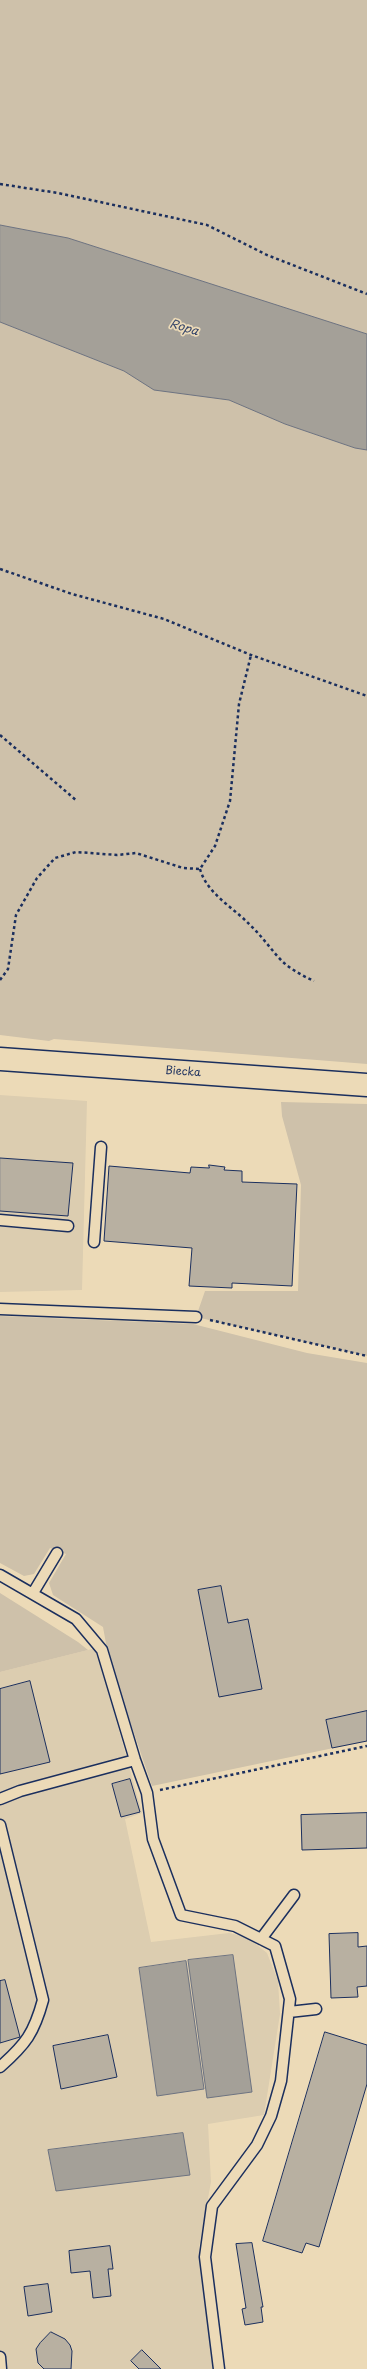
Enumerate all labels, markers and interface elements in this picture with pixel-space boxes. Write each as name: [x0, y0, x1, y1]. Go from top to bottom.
water label: Ropa: [168, 317, 200, 339]
street label: Biecka: [165, 1064, 201, 1080]

